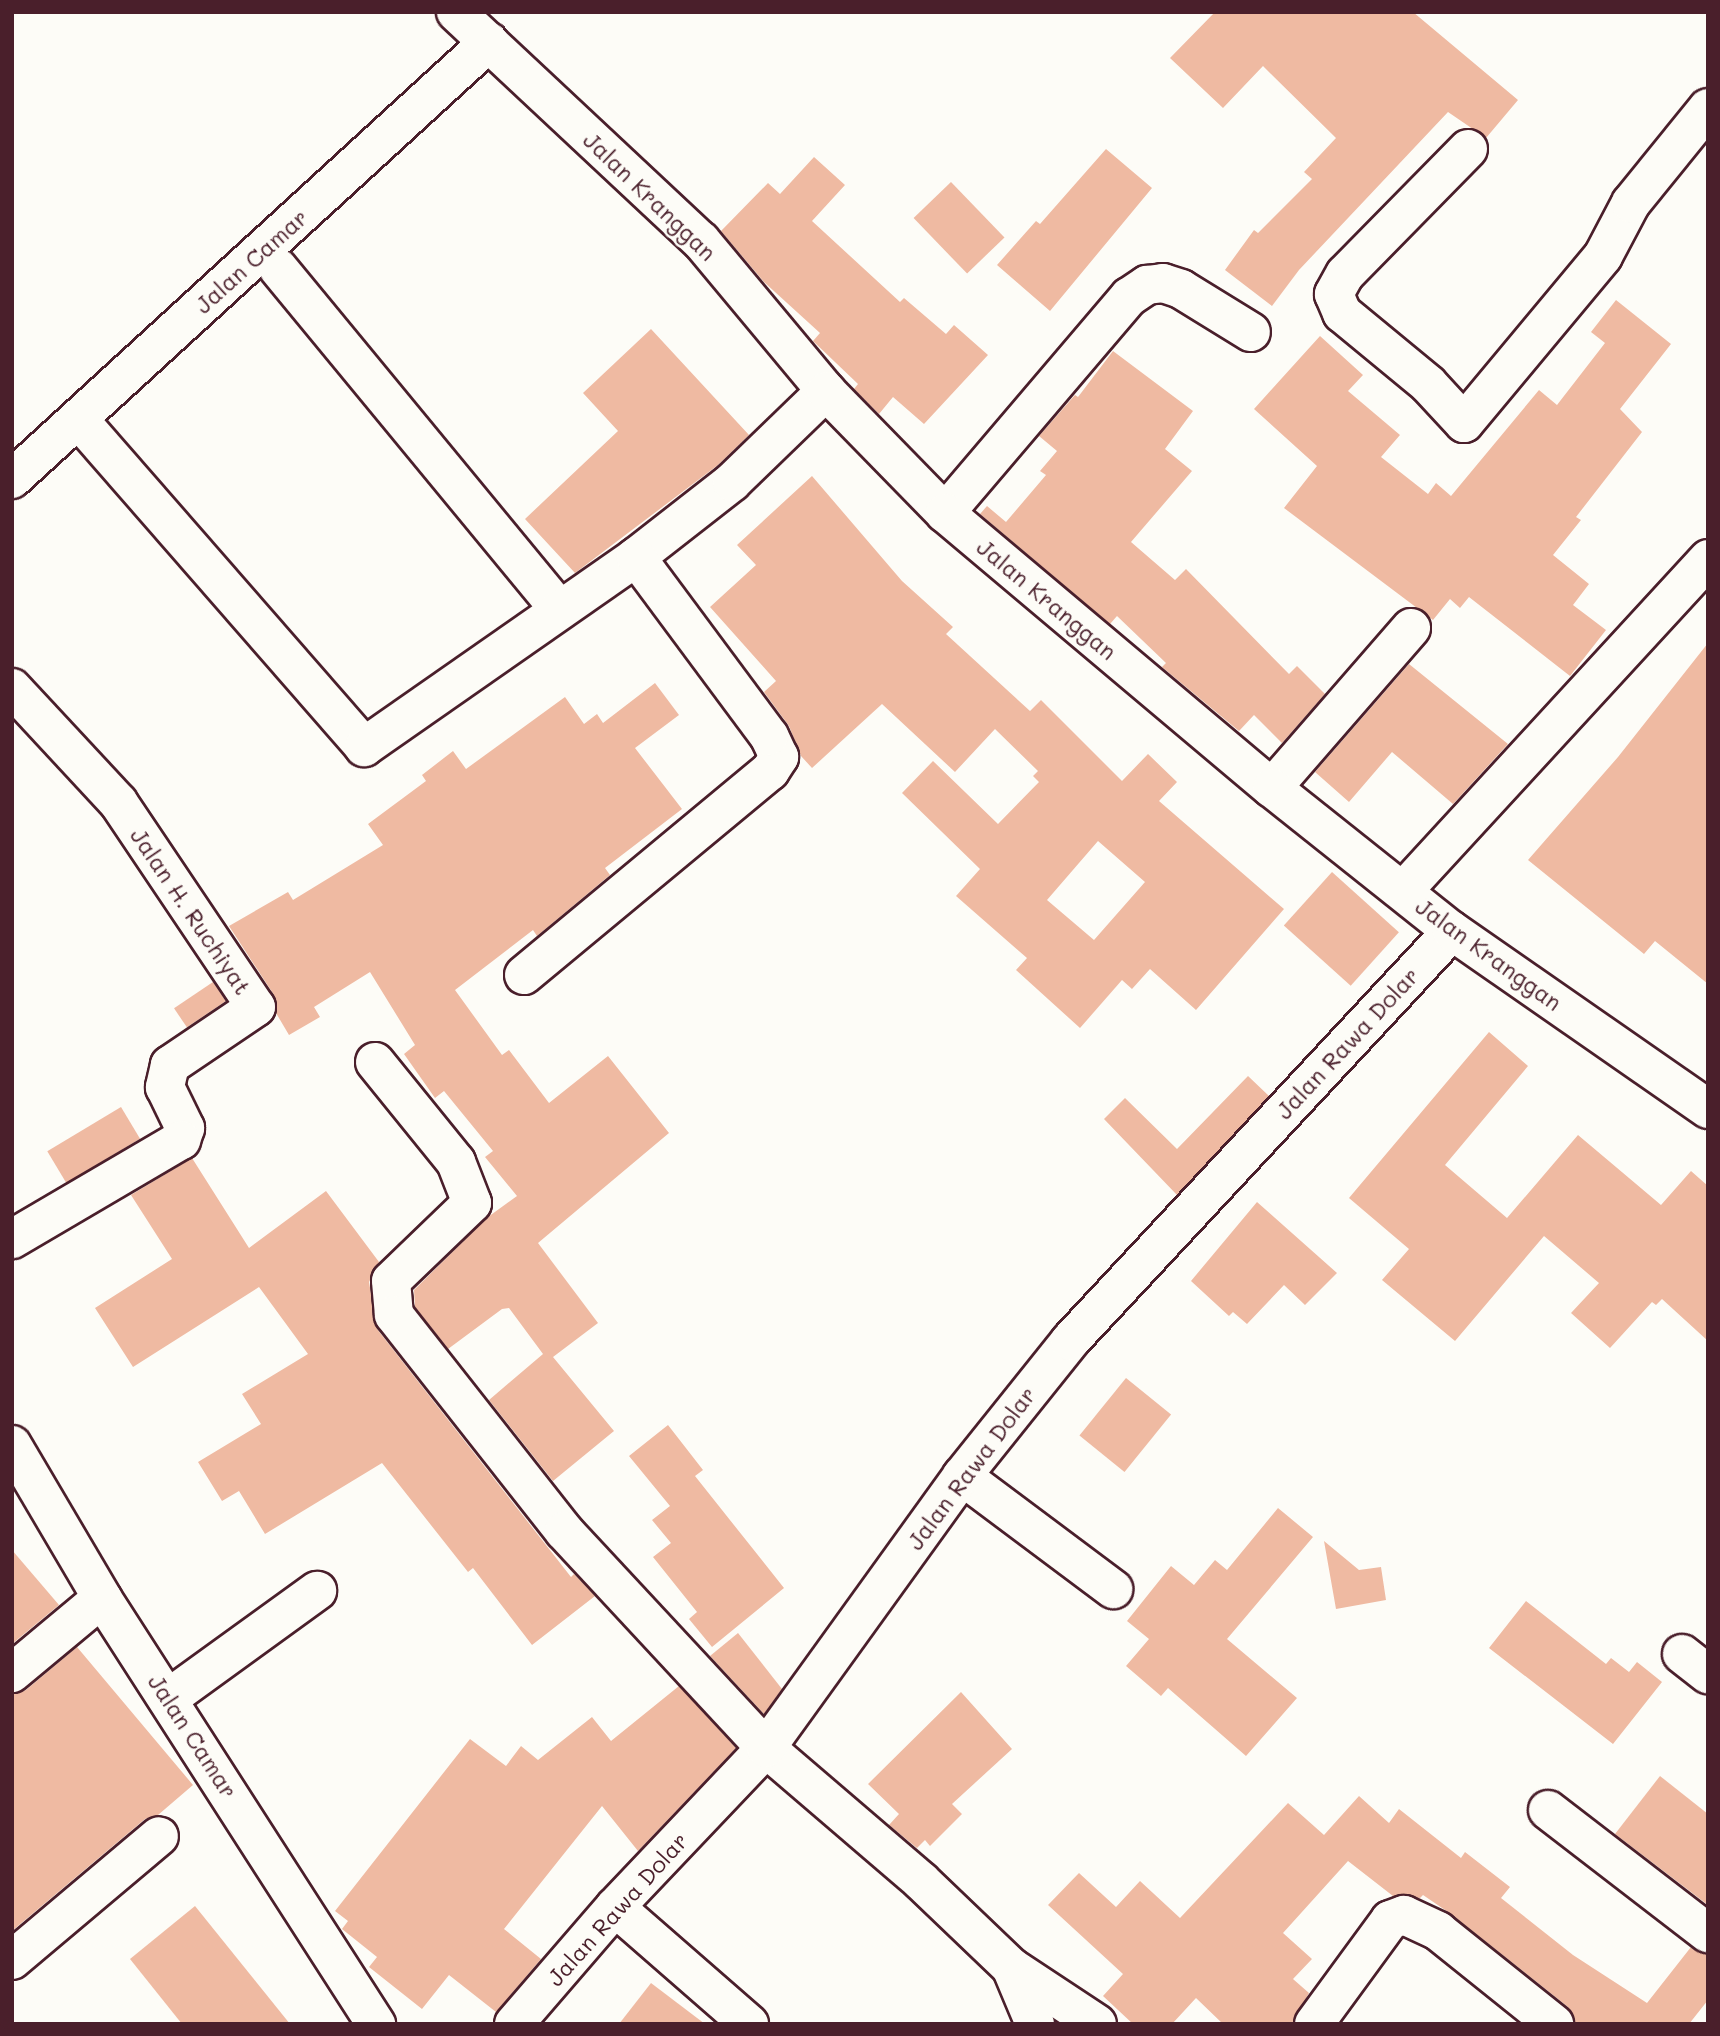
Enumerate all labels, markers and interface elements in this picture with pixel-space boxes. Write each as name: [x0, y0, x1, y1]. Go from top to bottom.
street label: Jalan Kranggan: [578, 126, 722, 266]
street label: Jalan Camar: [189, 203, 313, 319]
street label: Jalan Kranggan: [972, 533, 1122, 665]
street label: Jalan H. Ruchiyat: [125, 822, 257, 1000]
street label: Jalan Kranggan: [1411, 892, 1567, 1016]
street label: Jalan Rawa Dolar: [1270, 962, 1424, 1124]
street label: Jalan Rawa Dolar: [901, 1381, 1041, 1555]
street label: Jalan Camar: [143, 1669, 243, 1803]
street label: Jalan Rawa Dolar: [541, 1827, 693, 1991]

